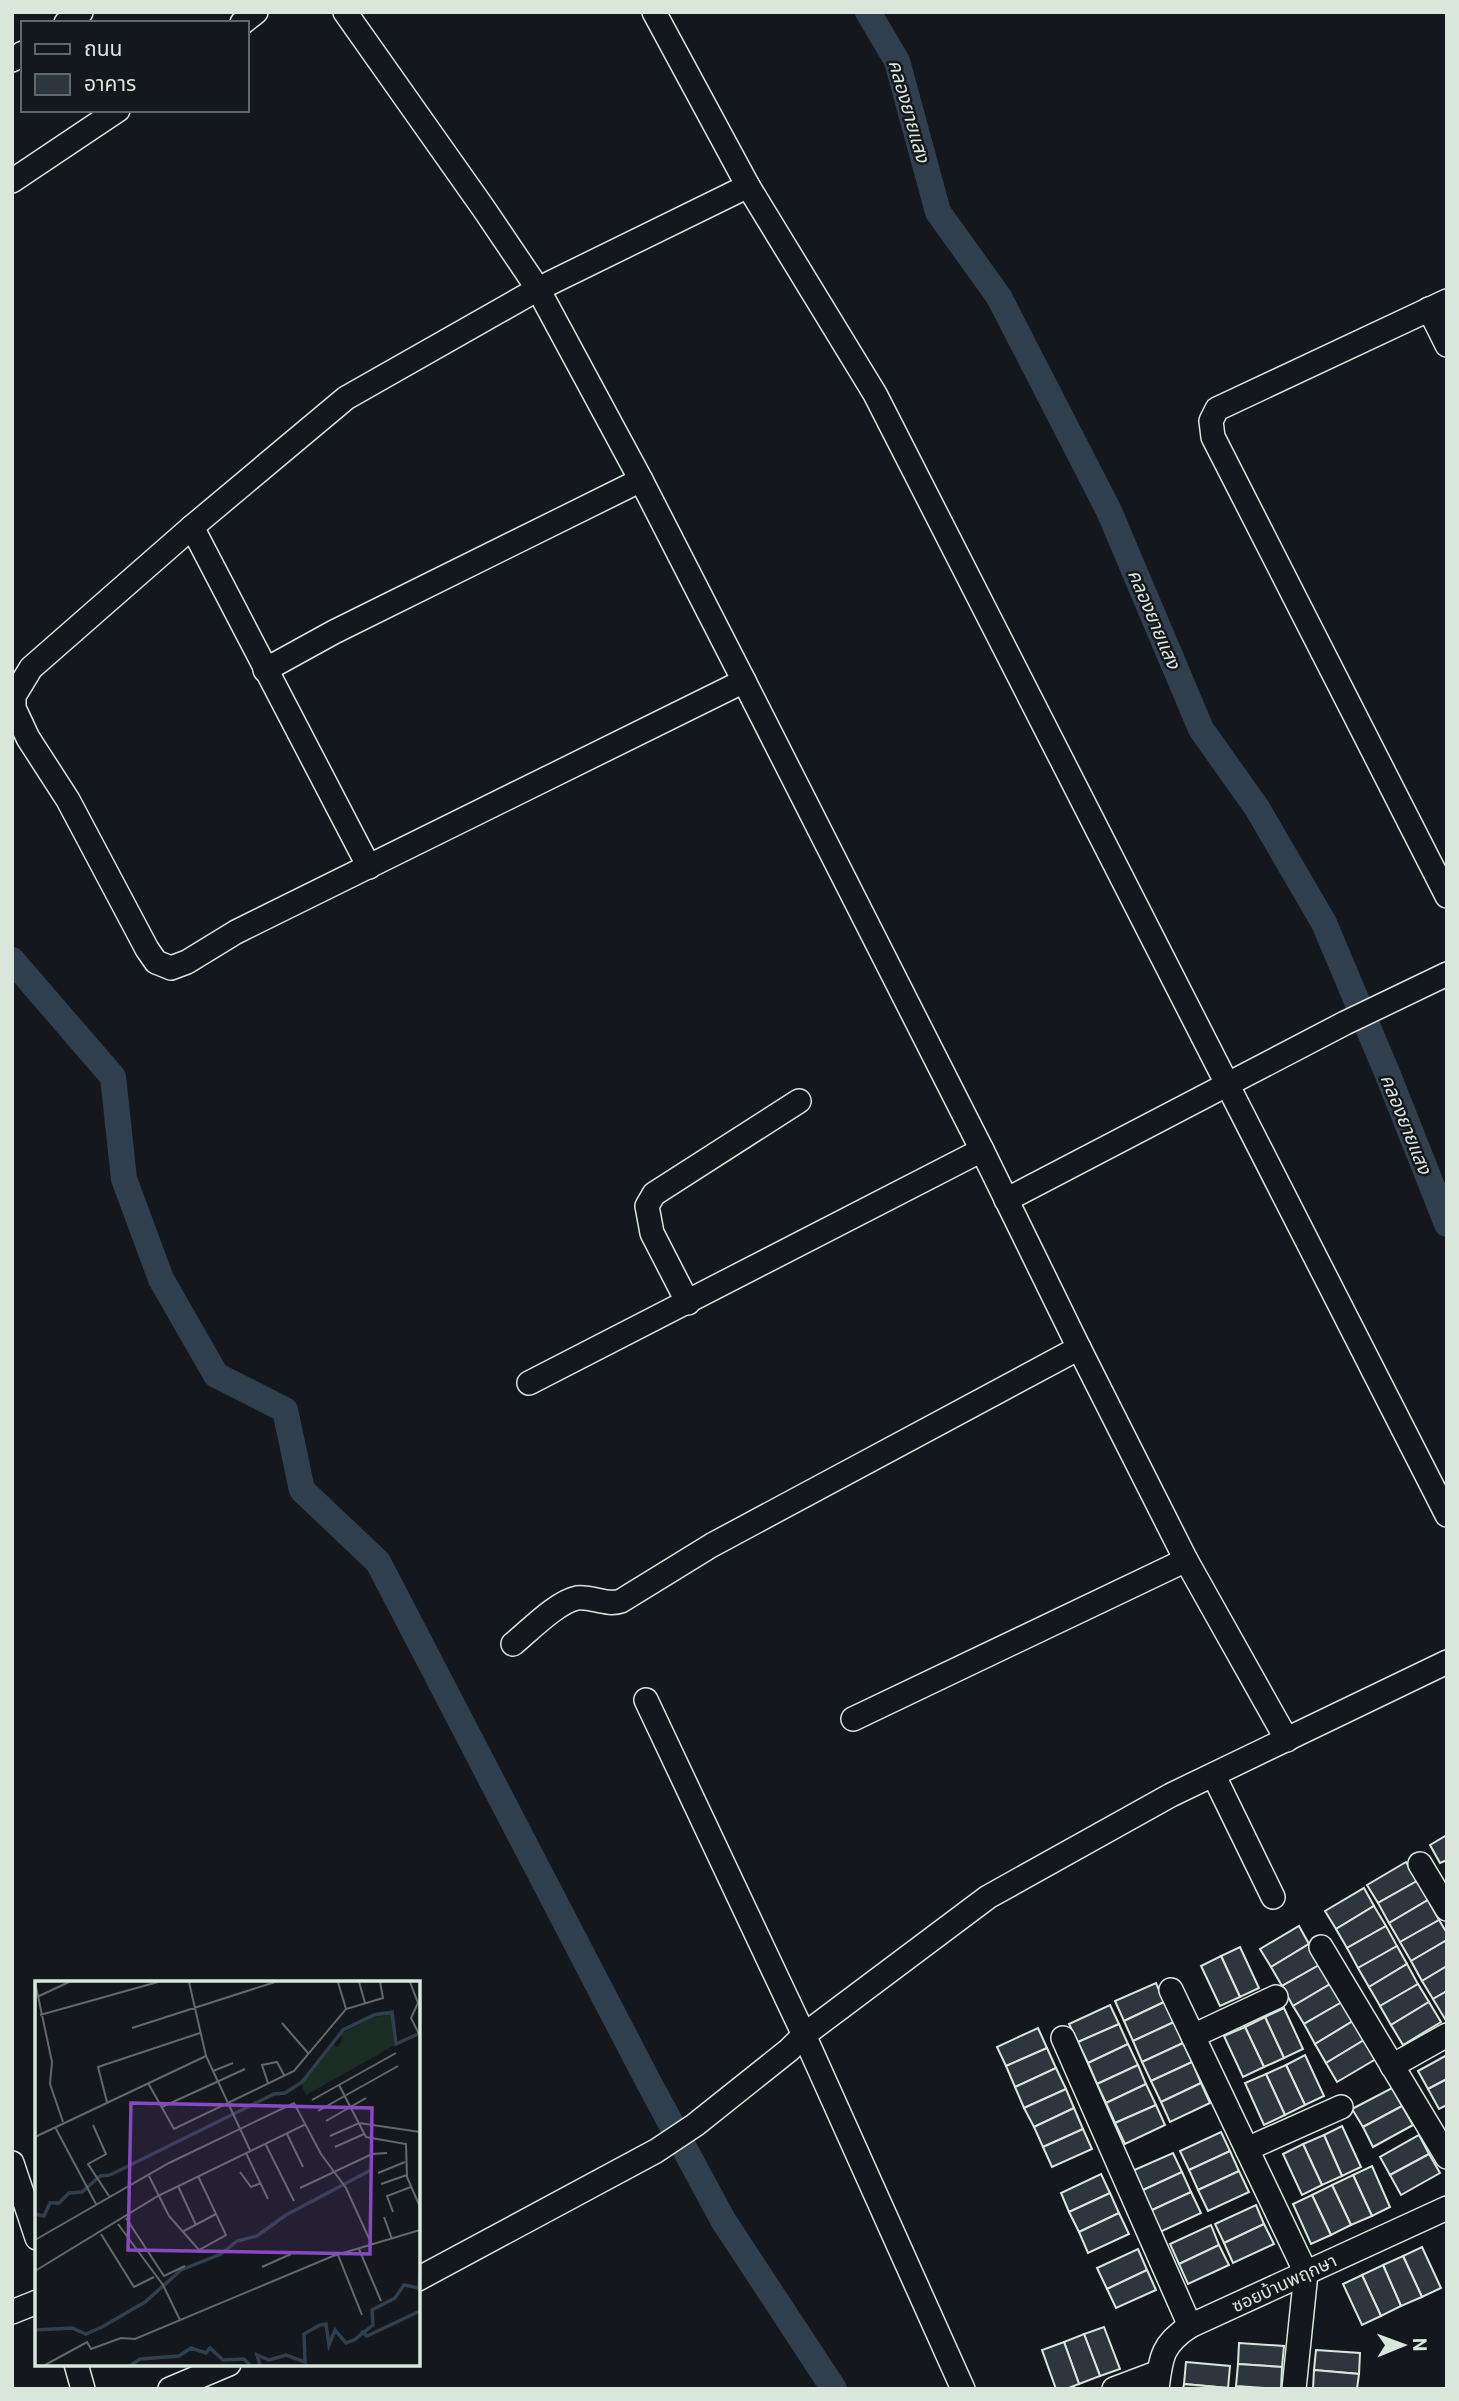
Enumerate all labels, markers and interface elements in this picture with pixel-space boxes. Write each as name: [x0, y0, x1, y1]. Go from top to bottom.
legend: [21, 21, 248, 112]
text: ถนน: [84, 37, 122, 61]
water label: คลองยายแสง: [883, 57, 935, 166]
text: อาคาร: [84, 72, 136, 96]
water label: คลองยายแสง: [1123, 566, 1186, 673]
water label: คลองยายแสง: [1376, 1071, 1437, 1178]
inset map: [35, 1981, 420, 2366]
street label: ซอยบ้านพฤกษา: [1228, 2250, 1340, 2316]
north arrow: [1368, 2310, 1438, 2380]
text: N: [1408, 2338, 1431, 2352]

